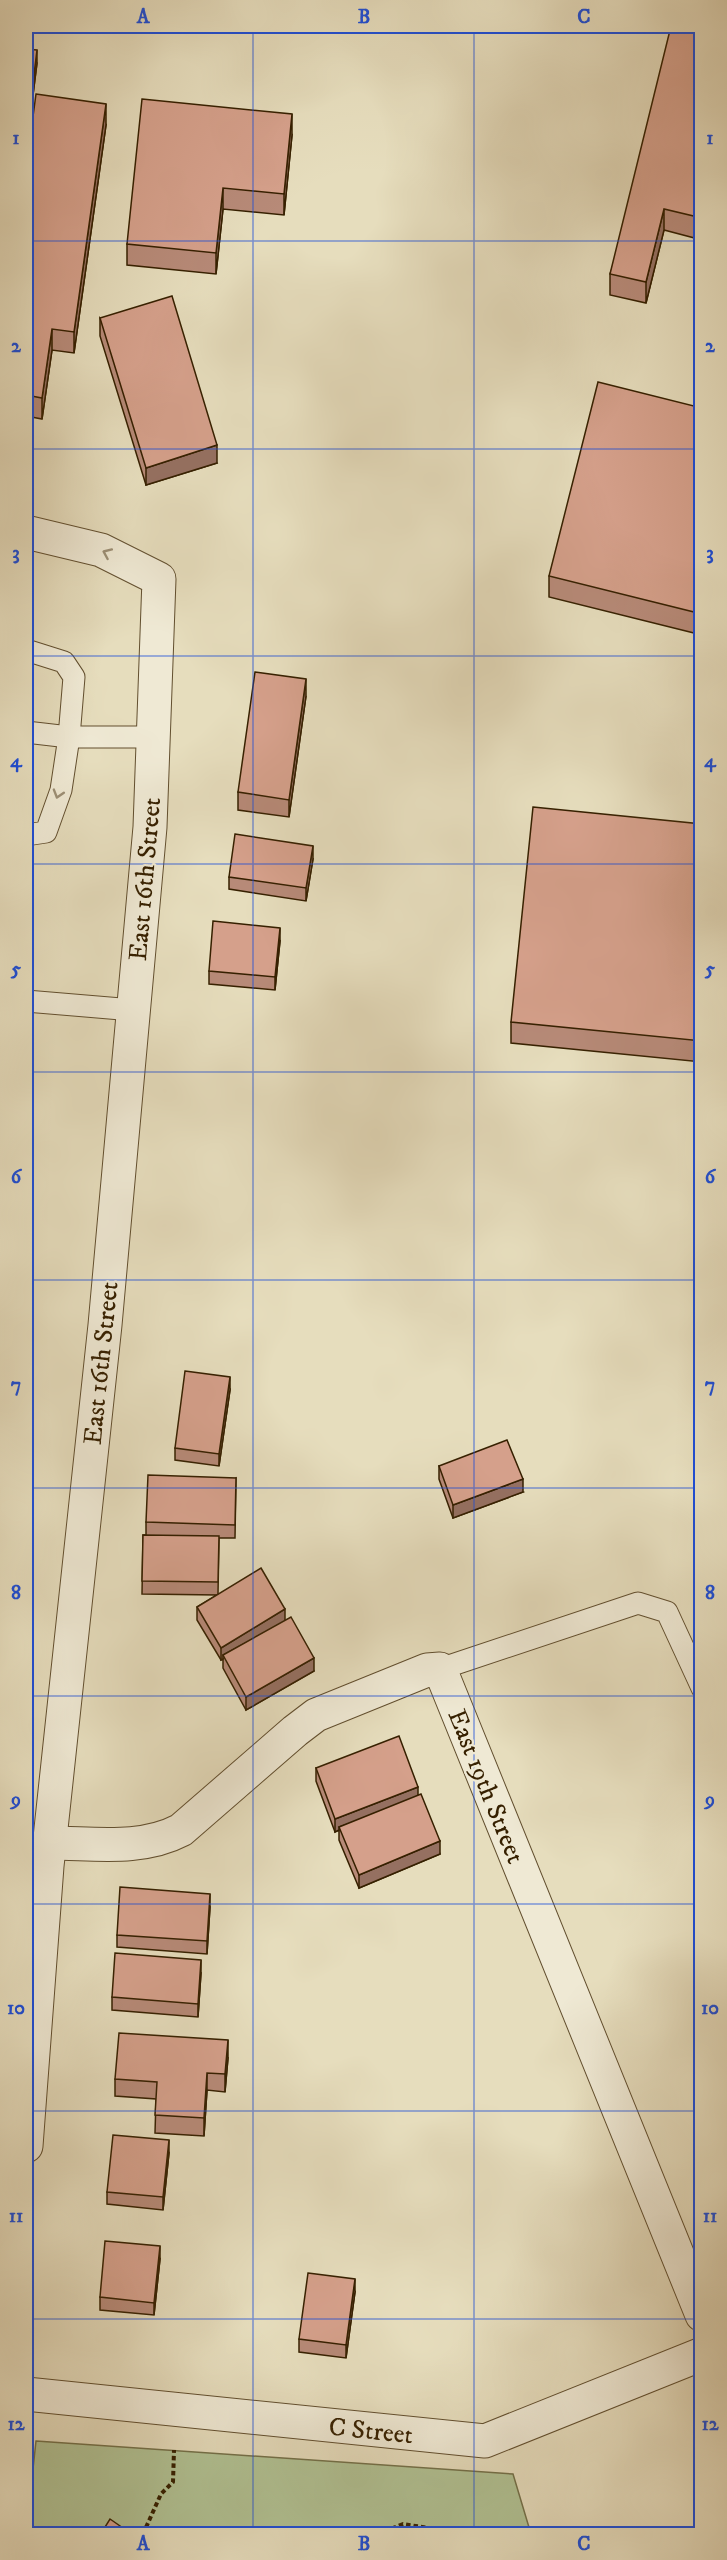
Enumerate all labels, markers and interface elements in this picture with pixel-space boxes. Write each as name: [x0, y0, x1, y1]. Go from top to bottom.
text: A: [136, 5, 151, 30]
text: B: [358, 5, 370, 30]
text: C: [577, 5, 591, 30]
text: 1: [12, 126, 20, 151]
text: 1: [706, 126, 714, 151]
text: 2: [11, 334, 22, 359]
text: 2: [705, 334, 716, 359]
text: 3: [12, 541, 20, 566]
text: 3: [706, 541, 714, 566]
one-way arrow: [102, 549, 113, 561]
text: 4: [10, 749, 23, 774]
text: 4: [704, 749, 717, 774]
one-way arrow: [53, 788, 65, 799]
street label: East 16th Street: [122, 796, 169, 962]
text: 5: [10, 957, 21, 982]
text: 5: [704, 957, 715, 982]
text: 6: [11, 1165, 23, 1190]
text: 6: [705, 1165, 717, 1190]
street label: East 16th Street: [77, 1280, 126, 1446]
text: 7: [11, 1373, 21, 1398]
text: 7: [705, 1373, 715, 1398]
text: 8: [11, 1581, 21, 1606]
text: 8: [705, 1581, 715, 1606]
street label: East 19th Street: [440, 1705, 532, 1869]
text: 9: [9, 1788, 21, 1813]
text: 9: [703, 1788, 715, 1813]
text: 10: [7, 1996, 25, 2021]
text: 10: [701, 1996, 719, 2021]
text: 11: [9, 2204, 23, 2229]
text: 11: [703, 2204, 717, 2229]
street label: C Street: [327, 2411, 415, 2452]
text: 12: [7, 2412, 26, 2437]
text: 12: [701, 2412, 720, 2437]
text: A: [136, 2532, 151, 2557]
text: B: [358, 2532, 370, 2557]
text: C: [577, 2532, 591, 2557]

